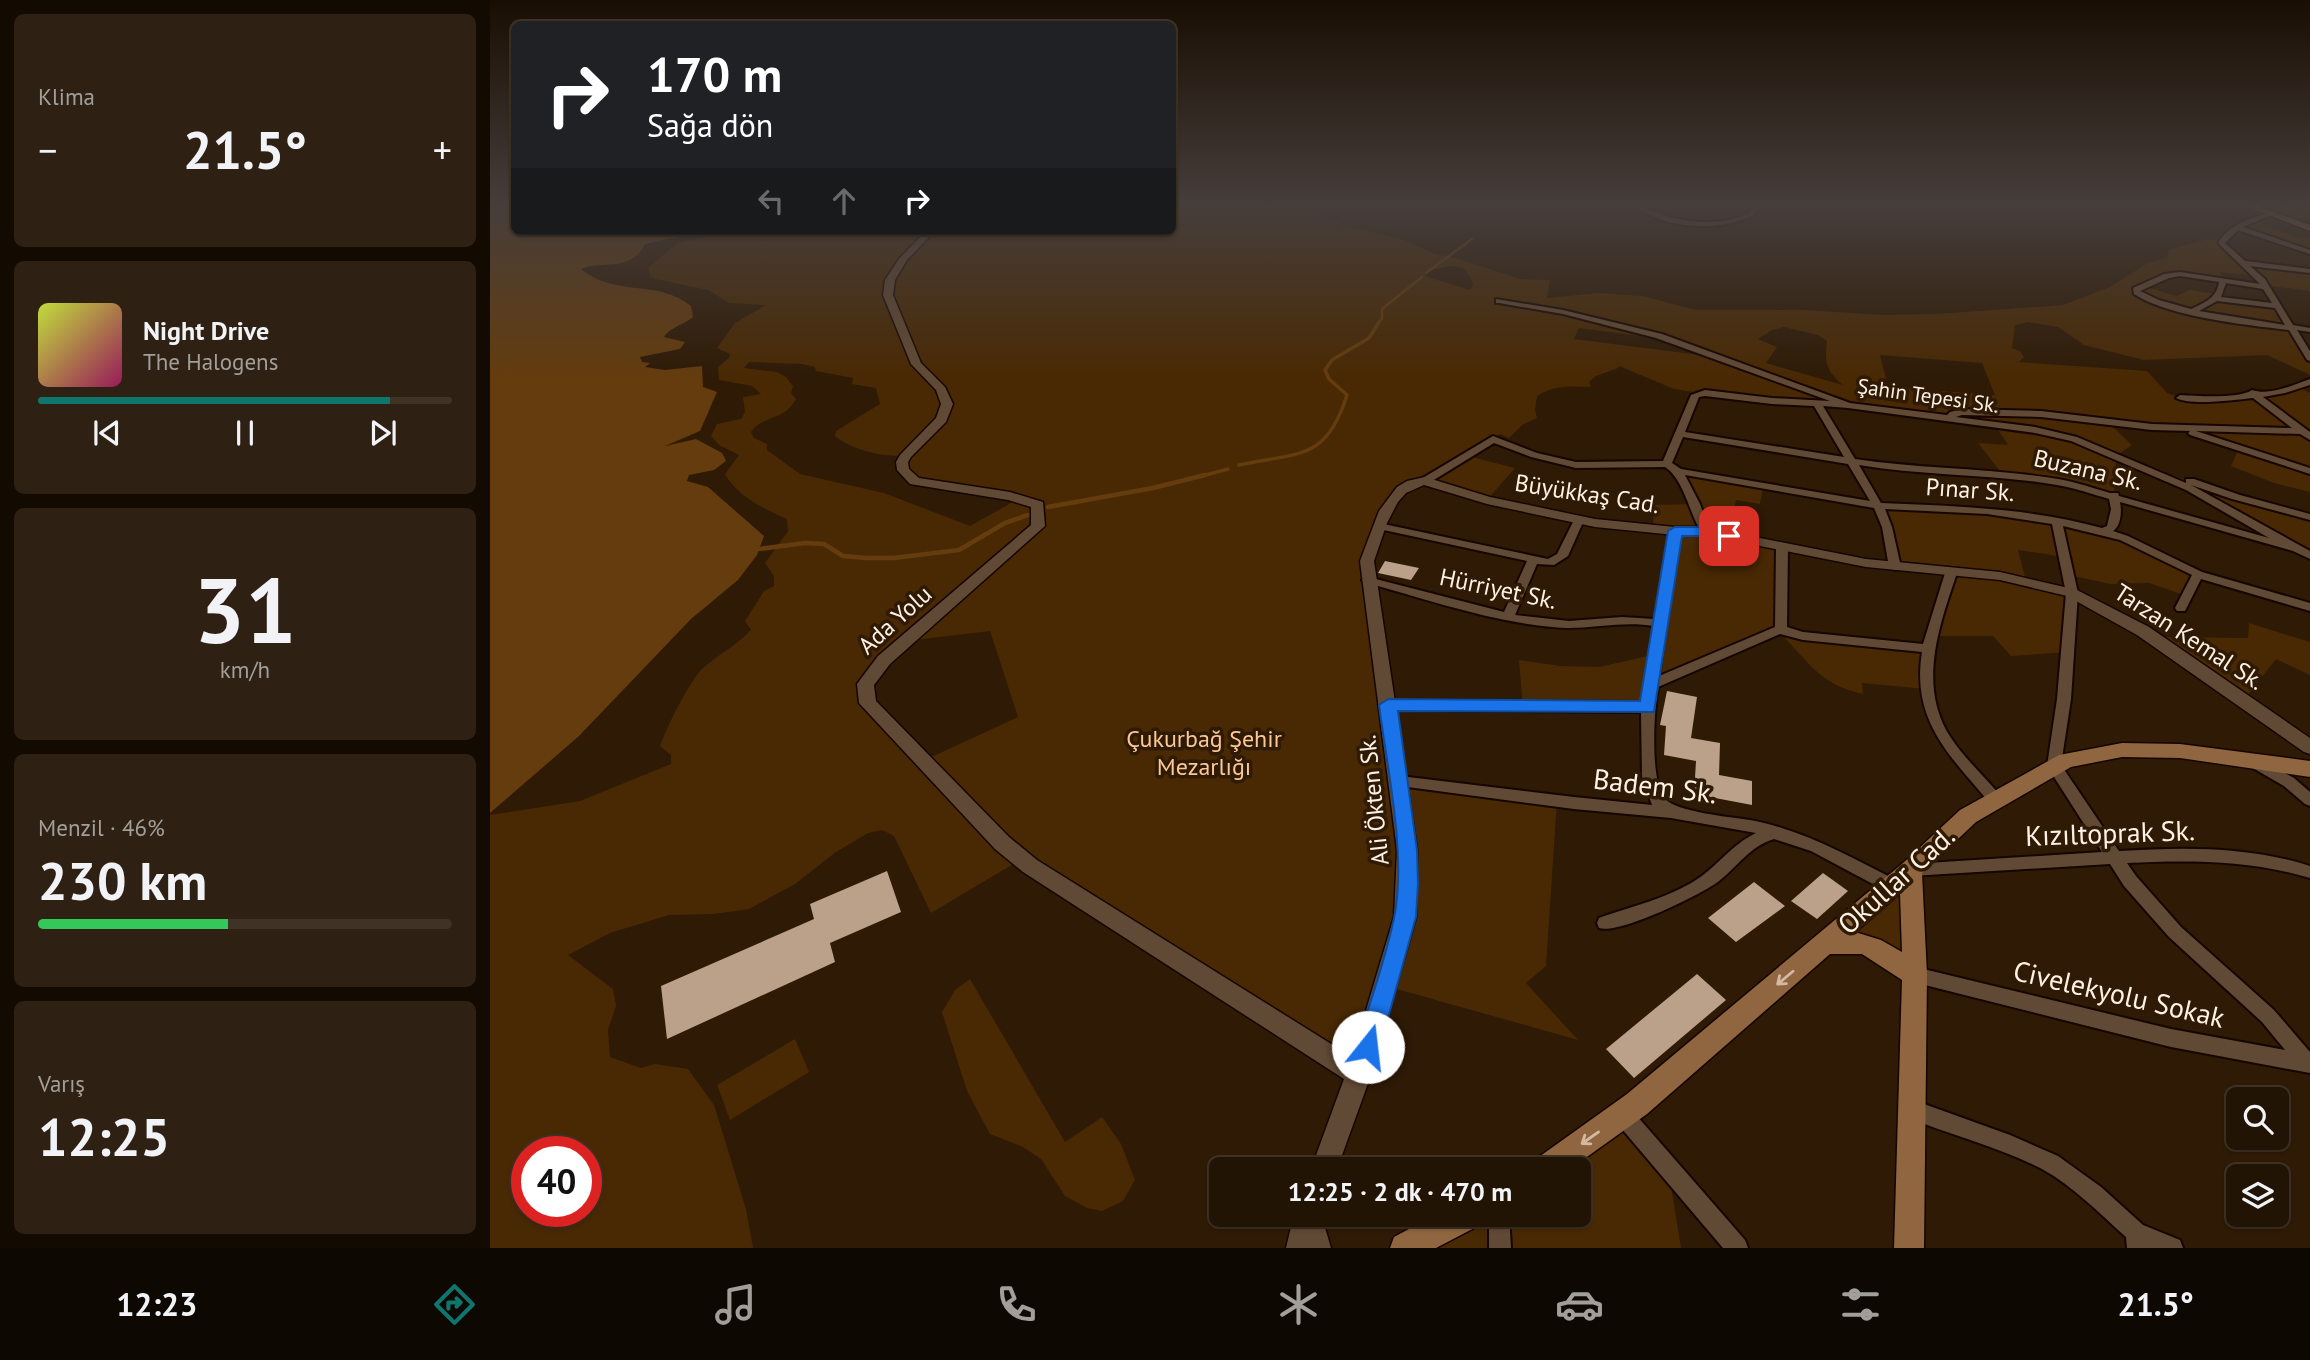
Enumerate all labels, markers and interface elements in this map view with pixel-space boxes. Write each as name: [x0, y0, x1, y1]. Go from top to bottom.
text: 170 m: [647, 42, 782, 106]
icon: right: [532, 49, 623, 140]
text: Klima: [38, 82, 95, 111]
text: Sağa dön: [647, 104, 773, 146]
text: 21.5°: [183, 116, 307, 183]
text: −: [38, 125, 57, 174]
text: +: [433, 125, 452, 174]
icon: left: [752, 182, 790, 220]
icon: ahead: [825, 182, 863, 220]
icon: right: [898, 182, 936, 220]
text: Night Drive: [143, 314, 269, 347]
text: The Halogens: [143, 347, 278, 376]
street label: Şahin Tepesi Sk.: [1856, 372, 2001, 419]
icon: previous: [88, 414, 126, 452]
icon: pause: [226, 414, 264, 452]
icon: next: [364, 414, 402, 452]
street label: Buzana Sk.: [2031, 442, 2145, 497]
street label: Büyükkaş Cad.: [1513, 467, 1661, 520]
street label: Pınar Sk.: [1925, 471, 2015, 508]
pin: [1699, 506, 1759, 566]
icon: arrive: [1710, 517, 1748, 555]
text: 31: [193, 550, 297, 668]
street label: Hürriyet Sk.: [1437, 561, 1559, 616]
street label: Tarzan Kemal Sk.: [2108, 576, 2270, 697]
street label: Ada Yolu: [851, 578, 938, 661]
text: km/h: [220, 655, 270, 684]
park label: Çukurbağ Şehir Mezarlığı: [1126, 723, 1282, 782]
street label: Ali Ökten Sk.: [1351, 733, 1396, 867]
street label: Badem Sk.: [1591, 760, 1719, 811]
street label: Kızıltoprak Sk.: [2024, 811, 2196, 854]
text: Menzil · 46%: [38, 813, 165, 842]
street label: Okullar Cad.: [1829, 817, 1962, 942]
text: 230 km: [38, 847, 207, 914]
street label: Civelekyolu Sokak: [2010, 951, 2229, 1036]
one-way arrow: [1776, 970, 1794, 986]
position arrow: [1331, 1010, 1405, 1084]
text: Varış: [38, 1069, 85, 1098]
map controls: [2226, 1087, 2289, 1227]
button: search: [2226, 1087, 2289, 1150]
text: 12:25: [38, 1103, 170, 1170]
one-way arrow: [1581, 1131, 1600, 1145]
speed limit sign: 40: [511, 1136, 602, 1227]
button: layers: [2226, 1164, 2289, 1227]
text: 12:25 · 2 dk · 470 m: [1288, 1175, 1512, 1208]
icon: directions: [430, 1280, 479, 1329]
icon: music: [711, 1280, 760, 1329]
icon: phone: [992, 1280, 1041, 1329]
icon: climate: [1274, 1280, 1323, 1329]
icon: car: [1555, 1280, 1604, 1329]
icon: filters: [1836, 1280, 1885, 1329]
text: 12:23: [116, 1283, 197, 1325]
text: 21.5°: [2118, 1283, 2194, 1325]

